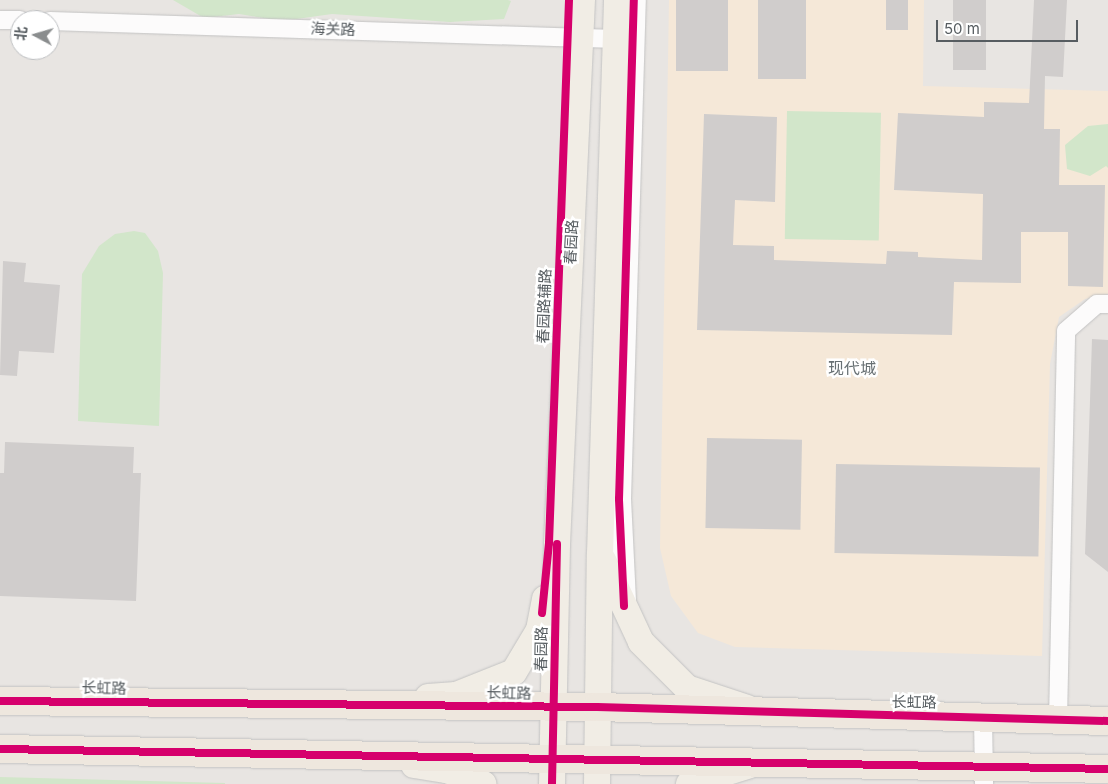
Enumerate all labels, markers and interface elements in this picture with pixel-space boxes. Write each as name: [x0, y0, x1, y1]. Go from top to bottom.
north arrow: [10, 10, 60, 60]
scale bar: [938, 10, 1080, 42]
street label: 海关路: [310, 19, 356, 39]
text: 50 m: [944, 19, 980, 38]
text: 北: [11, 26, 30, 41]
street label: 春园路: [561, 219, 581, 265]
street label: 春园路辅路: [534, 268, 554, 344]
district label: 现代城: [828, 358, 876, 378]
street label: 春园路: [532, 626, 550, 672]
street label: 长虹路: [81, 679, 127, 697]
street label: 长虹路: [486, 684, 532, 702]
street label: 长虹路: [891, 693, 937, 711]

